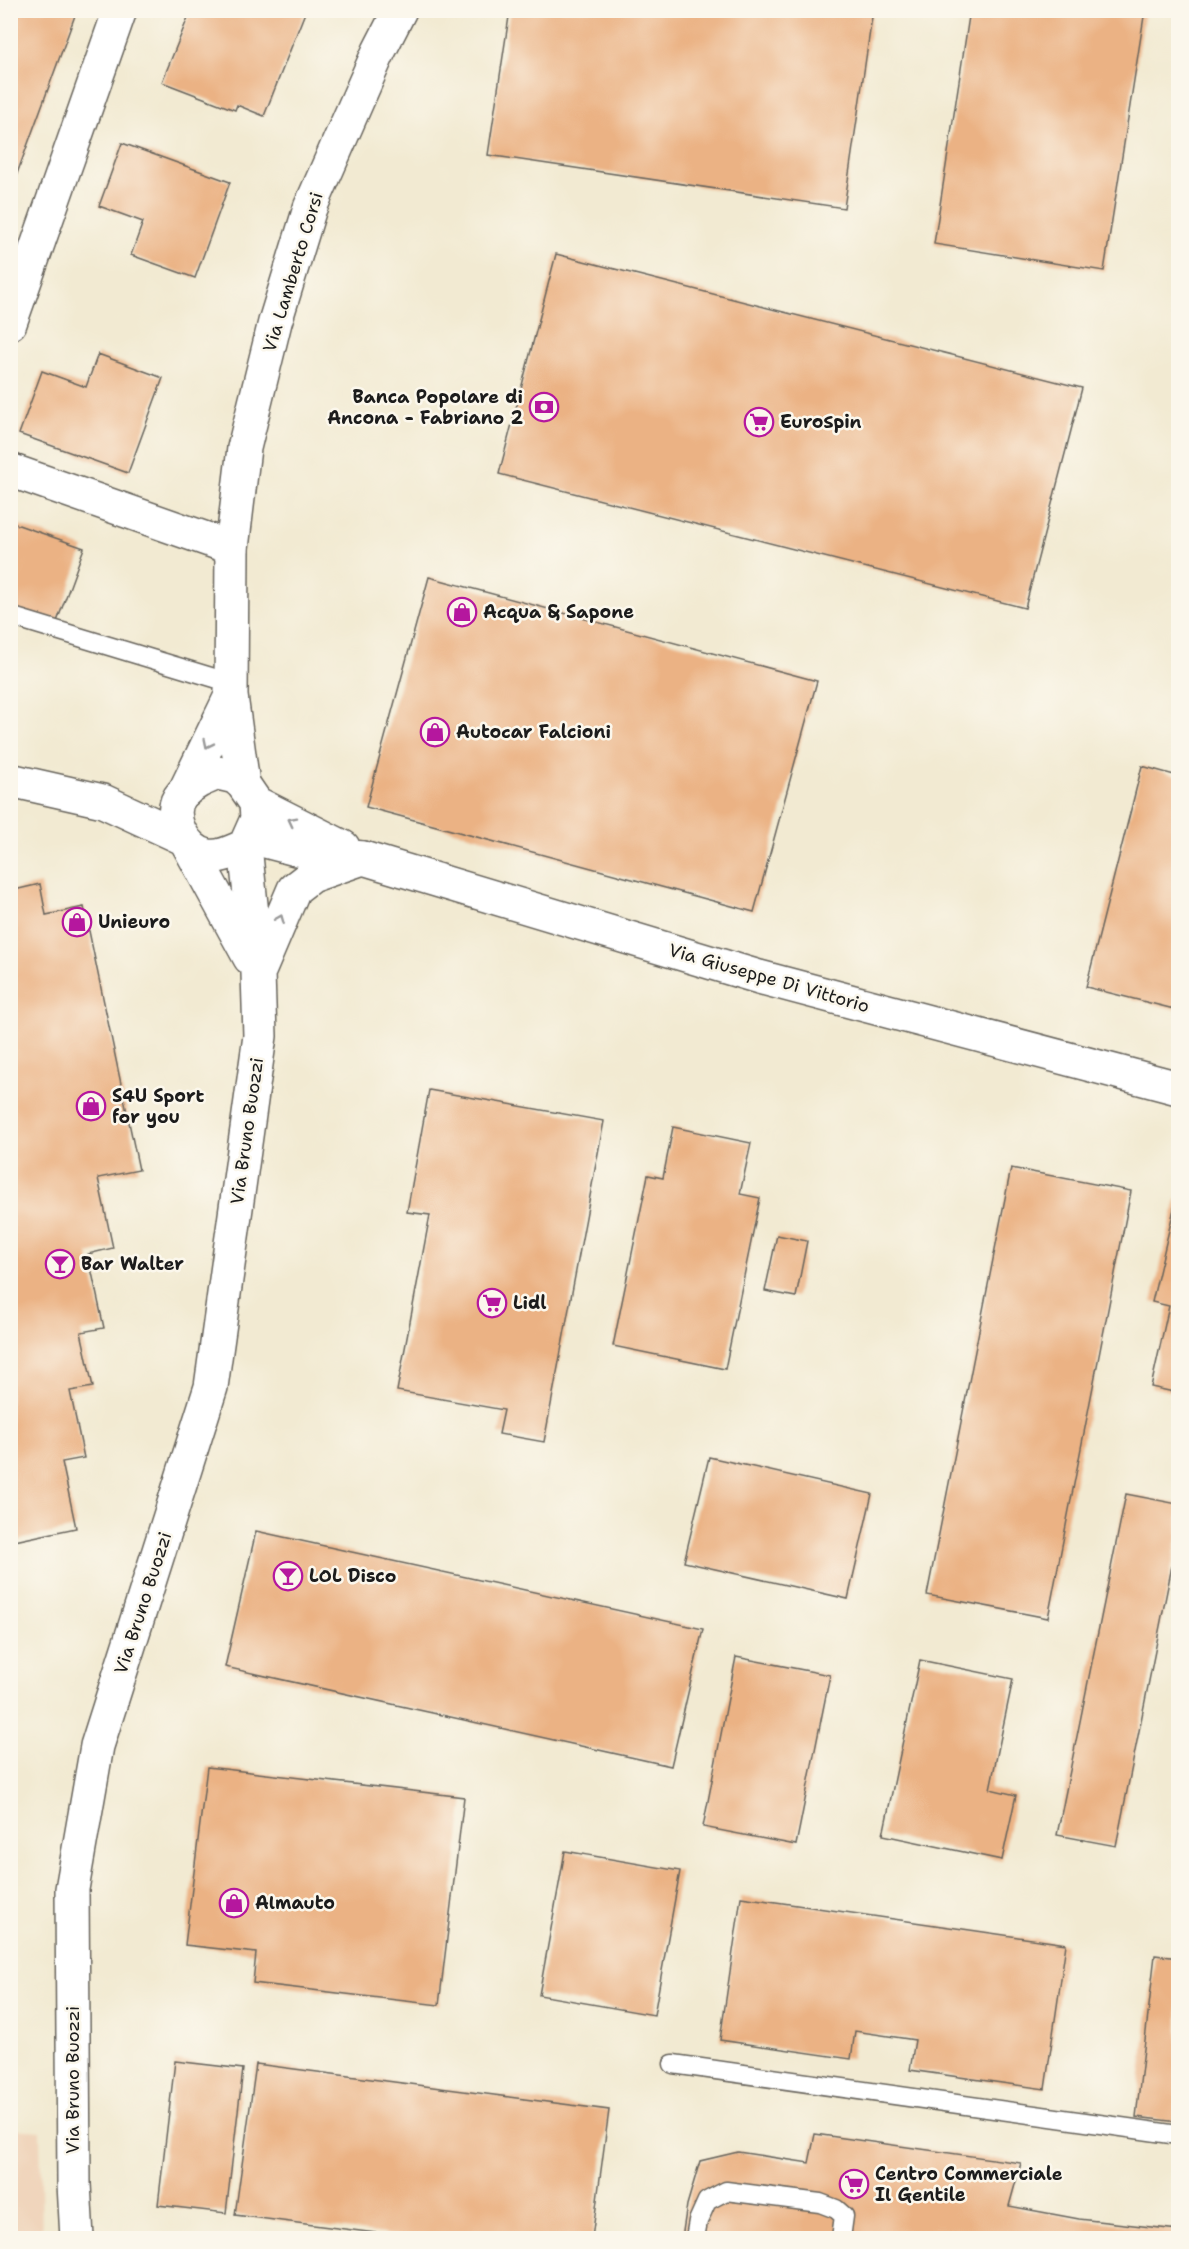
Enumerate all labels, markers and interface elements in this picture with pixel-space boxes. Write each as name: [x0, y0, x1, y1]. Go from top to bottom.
street label: Via Lamberto Corsi: [257, 189, 329, 355]
place label: Banca Popolare di Ancona - Fabriano 2: [327, 385, 523, 430]
bank icon: Banca Popolare di Ancona - Fabriano 2: [528, 391, 560, 423]
supermarket icon: EuroSpin: [743, 406, 775, 438]
place label: EuroSpin: [780, 410, 862, 434]
shop icon: Acqua & Sapone: [446, 596, 478, 628]
place label: Acqua & Sapone: [483, 600, 634, 624]
shop icon: Autocar Falcioni: [419, 716, 451, 748]
place label: Autocar Falcioni: [456, 720, 611, 744]
one-way arrow: [204, 737, 215, 748]
one-way arrow: [288, 817, 299, 829]
shop icon: Unieuro: [61, 906, 93, 938]
place label: Unieuro: [98, 910, 170, 934]
one-way arrow: [273, 914, 285, 925]
street label: Via Giuseppe Di Vittorio: [666, 938, 872, 1018]
street label: Via Bruno Buozzi: [225, 1056, 269, 1206]
place label: S4U Sport for you: [112, 1084, 204, 1129]
shop icon: S4U Sport for you: [75, 1090, 107, 1122]
bar icon: Bar Walter: [44, 1248, 76, 1280]
place label: Bar Walter: [81, 1252, 184, 1276]
supermarket icon: Lidl: [476, 1287, 508, 1319]
place label: Lidl: [513, 1291, 546, 1315]
street label: Via Bruno Buozzi: [109, 1529, 177, 1677]
bar icon: LOL Disco: [272, 1560, 304, 1592]
place label: LOL Disco: [309, 1564, 396, 1588]
shop icon: Almauto: [218, 1887, 250, 1919]
place label: Almauto: [255, 1891, 335, 1915]
street label: Via Bruno Buozzi: [61, 2006, 85, 2154]
place label: Centro Commerciale Il Gentile: [875, 2162, 1063, 2207]
supermarket icon: Centro Commerciale Il Gentile: [838, 2168, 870, 2200]

